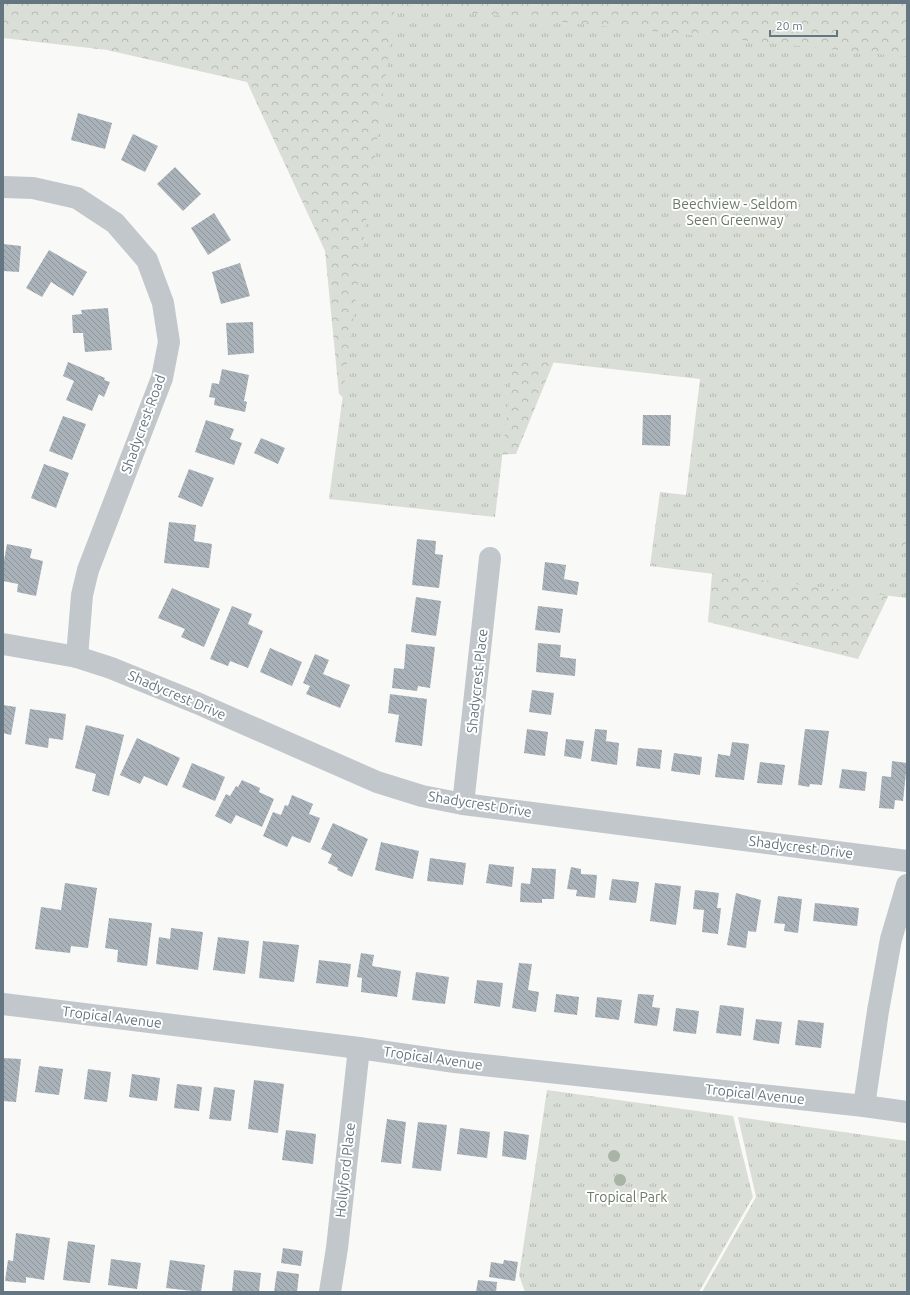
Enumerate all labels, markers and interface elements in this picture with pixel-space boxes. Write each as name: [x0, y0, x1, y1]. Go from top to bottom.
scale bar: [770, 12, 837, 38]
text: 20 m: [776, 19, 803, 32]
park label: Beechview - Seldom Seen Greenway: [672, 196, 798, 228]
street label: Shadycrest Road: [118, 372, 168, 476]
street label: Shadycrest Place: [464, 628, 490, 734]
street label: Shadycrest Drive: [126, 667, 228, 723]
street label: Shadycrest Drive: [427, 788, 533, 820]
street label: Shadycrest Drive: [748, 833, 854, 861]
street label: Tropical Avenue: [61, 1003, 163, 1031]
street label: Tropical Avenue: [382, 1043, 484, 1073]
street label: Tropical Avenue: [704, 1081, 806, 1107]
street label: Hollyford Place: [332, 1122, 358, 1218]
park label: Tropical Park: [587, 1189, 667, 1205]

